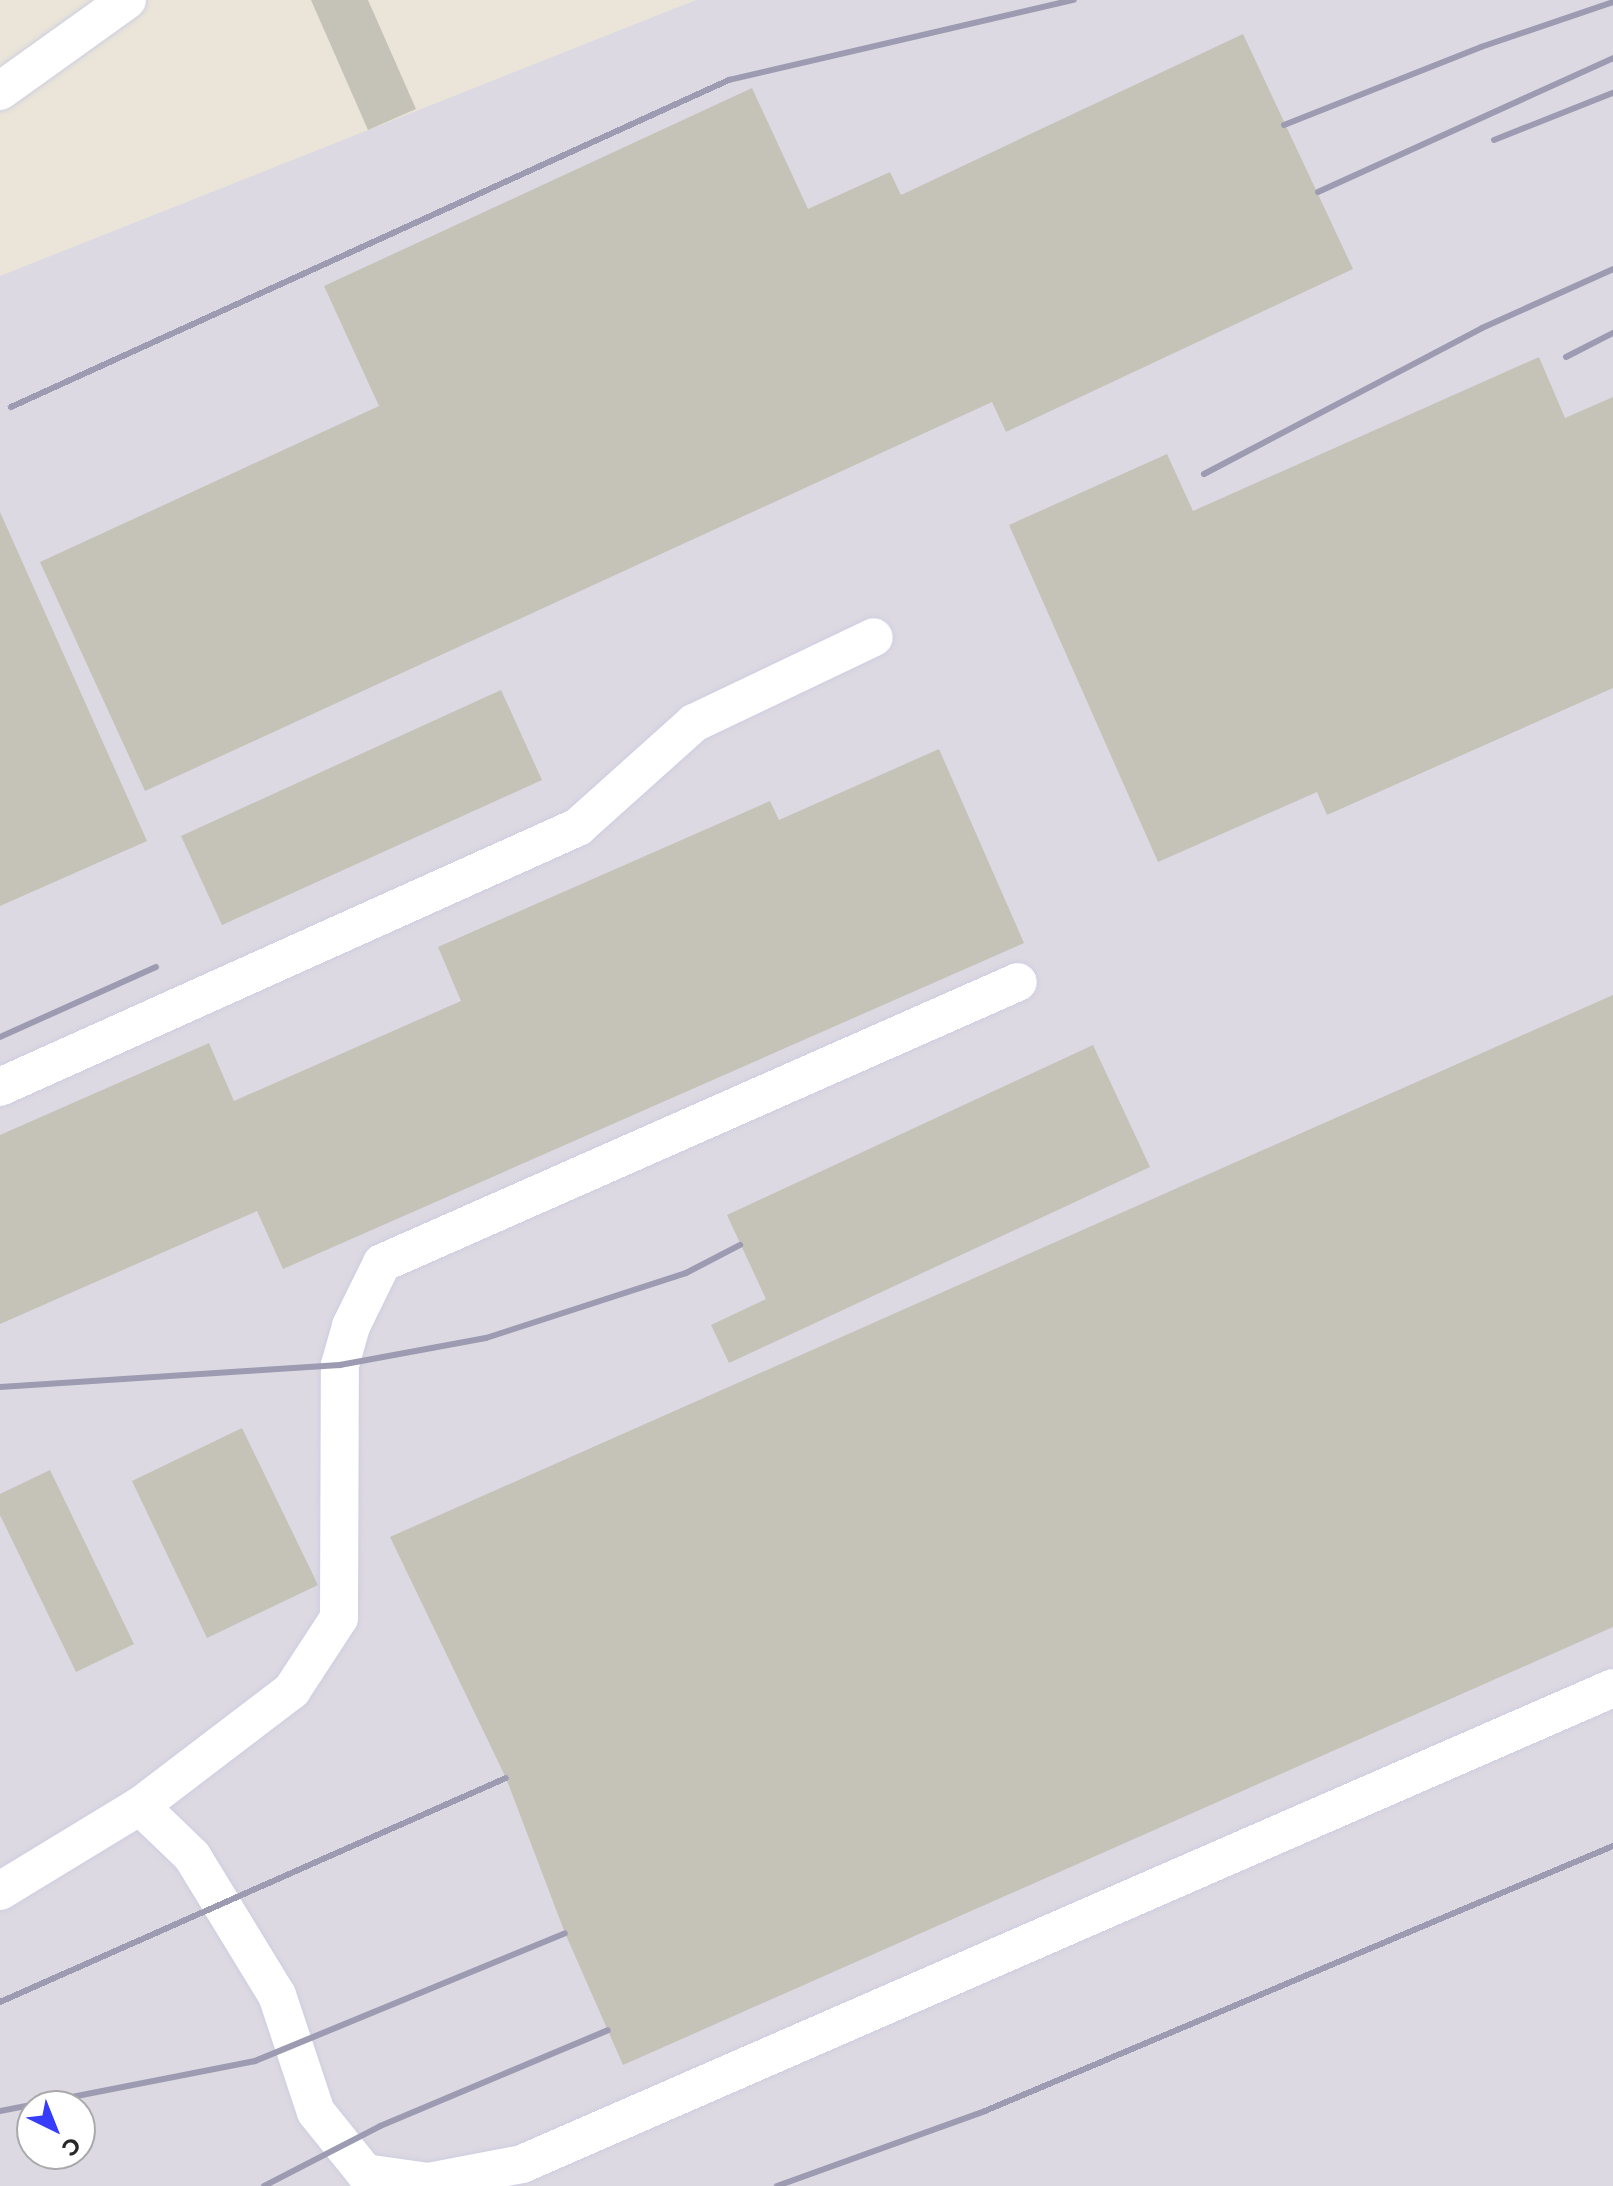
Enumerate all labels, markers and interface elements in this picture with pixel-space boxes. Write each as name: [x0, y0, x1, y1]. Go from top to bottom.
north arrow: [16, 2090, 96, 2170]
text: С: [56, 2131, 86, 2162]

